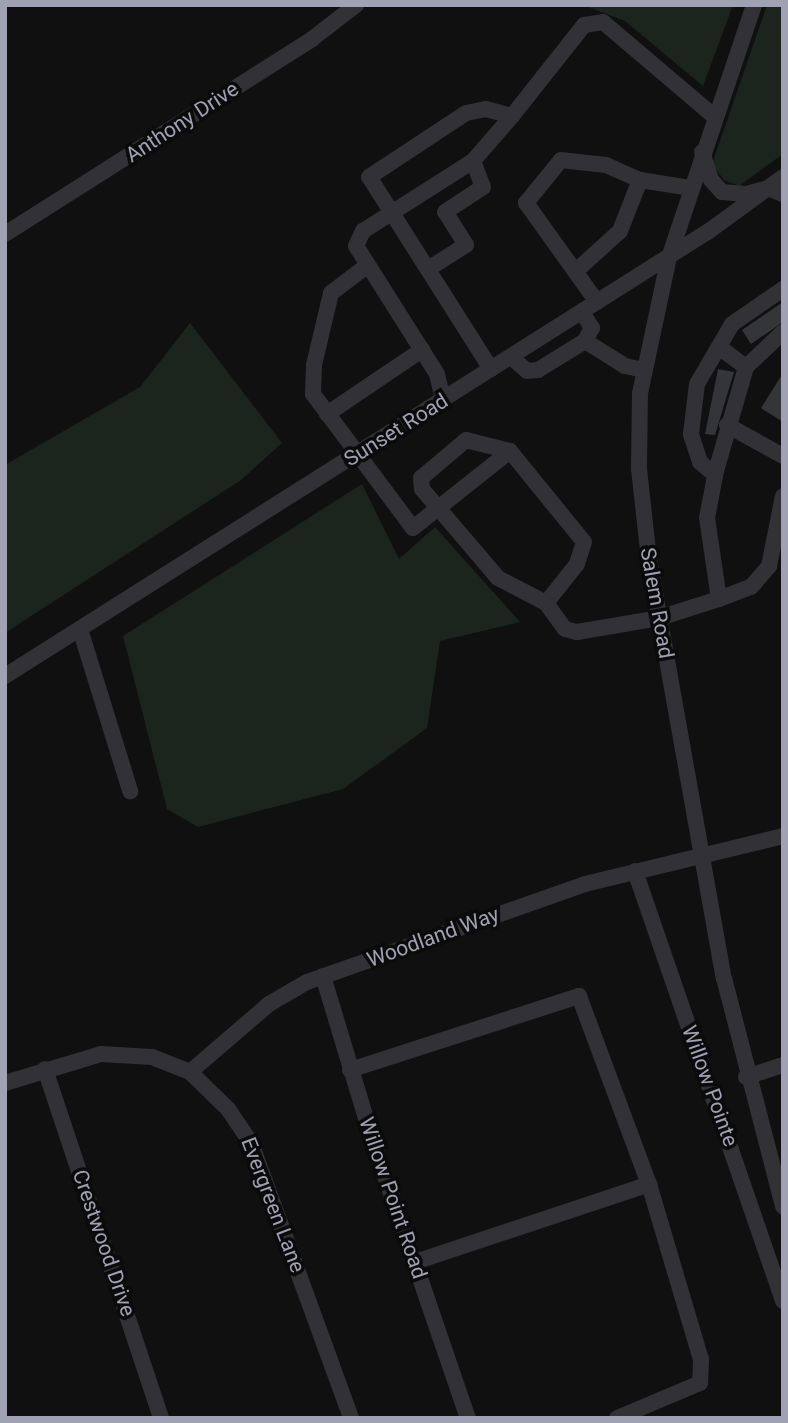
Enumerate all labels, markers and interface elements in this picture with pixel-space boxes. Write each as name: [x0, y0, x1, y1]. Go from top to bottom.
street label: Anthony Drive: [121, 76, 243, 168]
street label: Sunset Road: [339, 388, 453, 472]
street label: Salem Road: [635, 546, 679, 660]
street label: Woodland Way: [363, 901, 503, 973]
street label: Willow Pointe: [676, 1022, 744, 1150]
street label: Willow Point Road: [354, 1114, 432, 1282]
street label: Evergreen Lane: [236, 1134, 310, 1276]
street label: Crestwood Drive: [67, 1166, 141, 1320]

